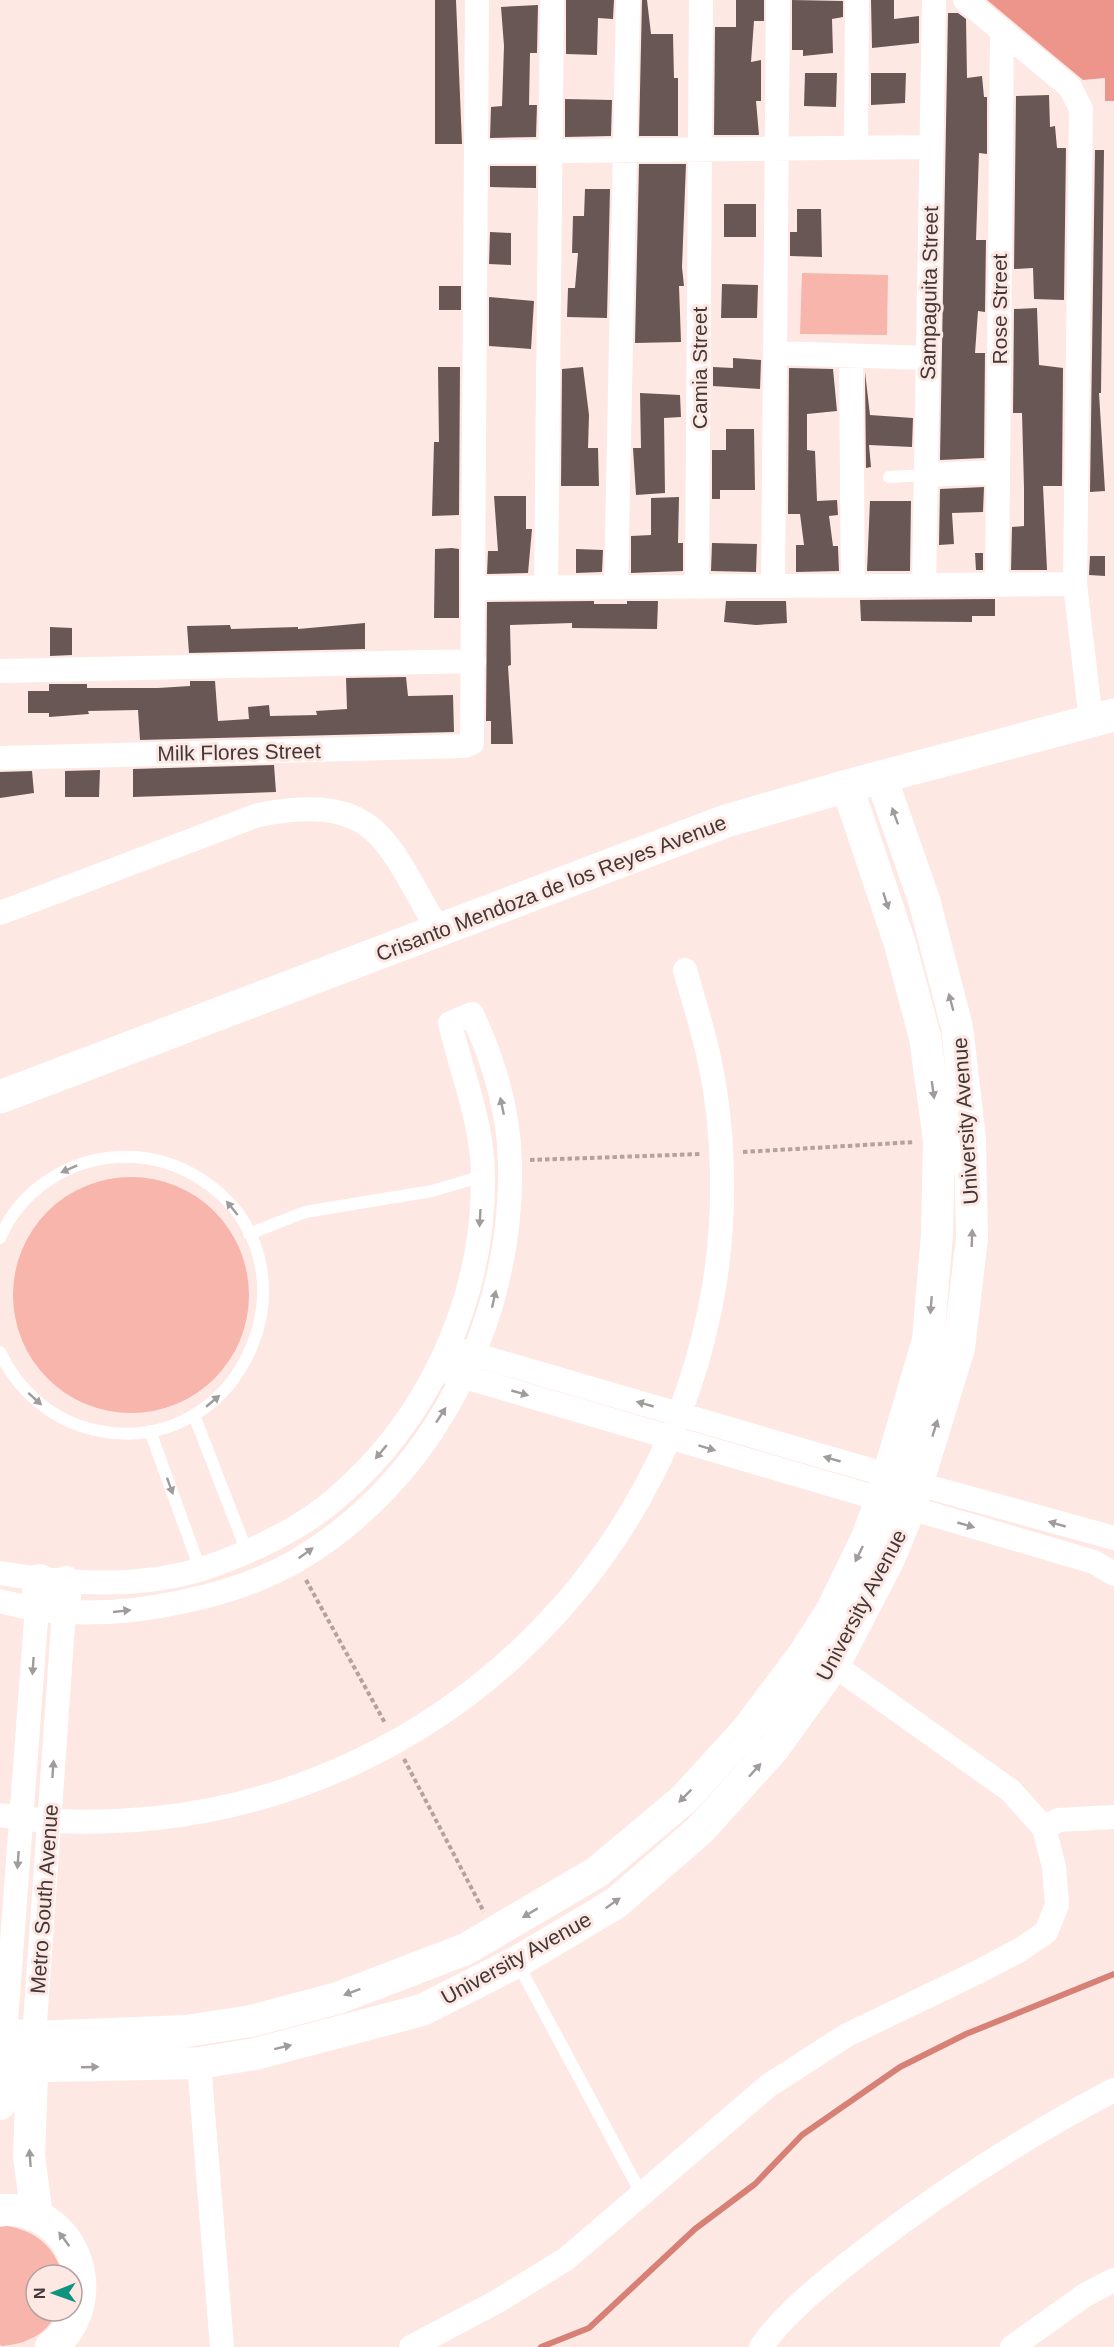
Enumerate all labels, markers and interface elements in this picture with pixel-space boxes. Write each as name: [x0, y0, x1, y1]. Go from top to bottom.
street label: Sampaguita Street: [916, 206, 942, 380]
street label: Rose Street: [988, 253, 1011, 364]
street label: Camia Street: [688, 307, 711, 429]
street label: Milk Flores Street: [157, 739, 321, 765]
one-way arrow: [890, 807, 900, 825]
street label: Crisanto Mendoza de los Reyes Avenue: [373, 810, 729, 966]
one-way arrow: [882, 892, 891, 910]
one-way arrow: [946, 993, 955, 1011]
street label: University Avenue: [948, 1037, 982, 1205]
one-way arrow: [928, 1080, 937, 1099]
one-way arrow: [497, 1097, 507, 1115]
one-way arrow: [61, 1164, 78, 1173]
one-way arrow: [226, 1200, 239, 1216]
one-way arrow: [476, 1209, 485, 1228]
one-way arrow: [967, 1228, 976, 1247]
one-way arrow: [489, 1290, 499, 1308]
one-way arrow: [926, 1295, 936, 1314]
one-way arrow: [511, 1389, 529, 1398]
one-way arrow: [27, 1392, 42, 1405]
one-way arrow: [205, 1395, 221, 1408]
one-way arrow: [636, 1399, 654, 1408]
one-way arrow: [435, 1407, 446, 1423]
one-way arrow: [931, 1419, 940, 1437]
one-way arrow: [375, 1444, 388, 1459]
one-way arrow: [698, 1444, 716, 1453]
one-way arrow: [823, 1454, 841, 1463]
one-way arrow: [166, 1477, 176, 1495]
one-way arrow: [1048, 1519, 1066, 1528]
one-way arrow: [958, 1521, 976, 1530]
street label: University Avenue: [811, 1526, 911, 1684]
one-way arrow: [855, 1545, 865, 1563]
one-way arrow: [298, 1547, 314, 1559]
one-way arrow: [113, 1606, 132, 1616]
one-way arrow: [28, 1656, 38, 1675]
one-way arrow: [48, 1759, 57, 1778]
one-way arrow: [748, 1762, 762, 1777]
one-way arrow: [679, 1789, 693, 1803]
street label: Metro South Avenue: [26, 1803, 62, 1995]
one-way arrow: [13, 1851, 23, 1870]
one-way arrow: [605, 1897, 621, 1909]
street label: University Avenue: [437, 1907, 595, 2009]
one-way arrow: [522, 1907, 538, 1918]
one-way arrow: [343, 1988, 361, 1997]
one-way arrow: [274, 2041, 292, 2051]
one-way arrow: [80, 2062, 99, 2072]
one-way arrow: [25, 2149, 35, 2168]
one-way arrow: [59, 2232, 71, 2247]
north arrow: [24, 2263, 84, 2323]
text: N: [31, 2287, 48, 2299]

